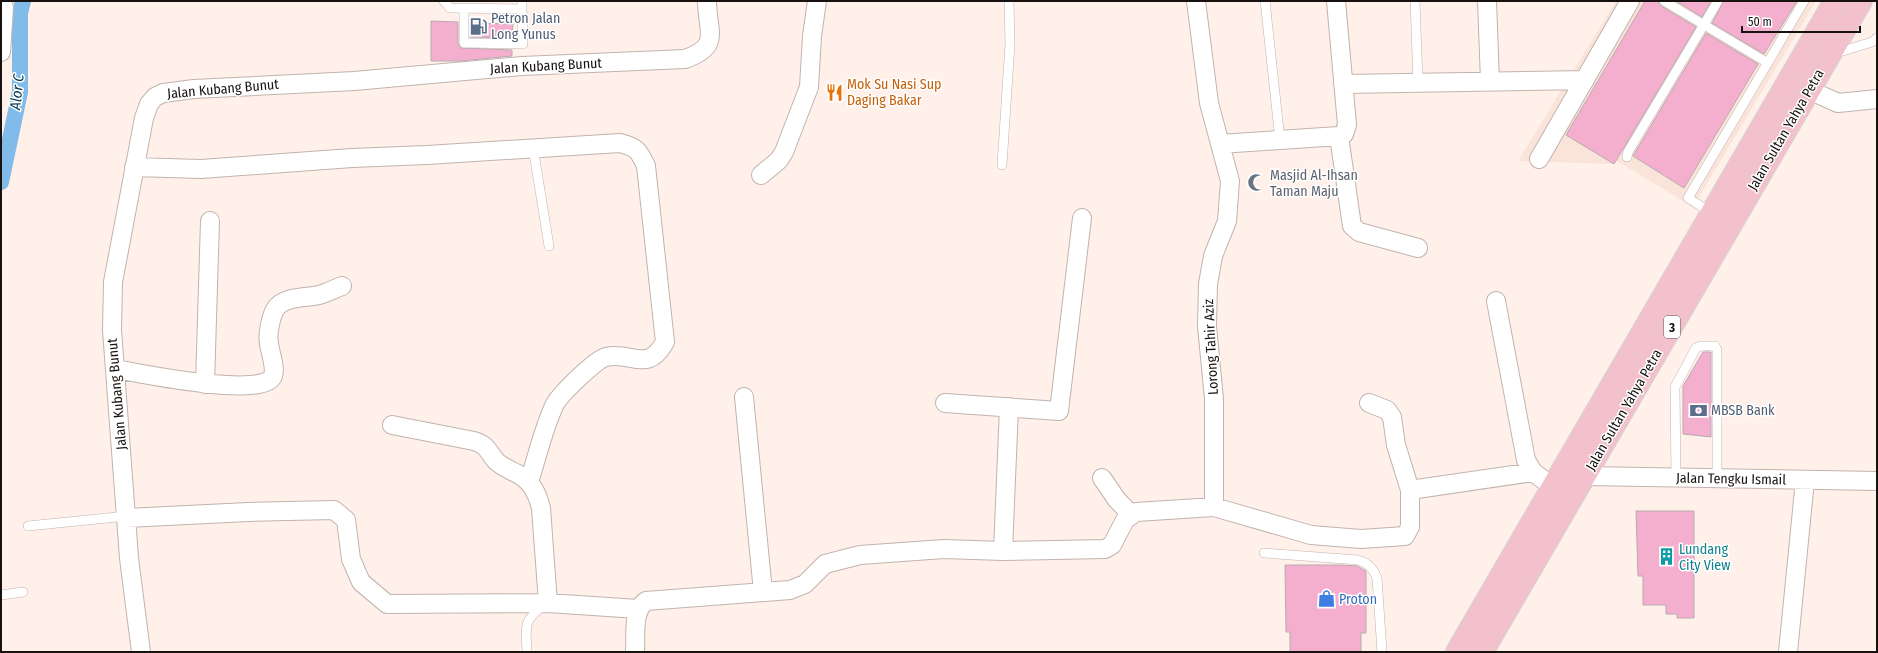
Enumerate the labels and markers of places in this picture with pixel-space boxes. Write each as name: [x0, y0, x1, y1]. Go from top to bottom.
place label: Petron Jalan Long Yunus: [491, 10, 560, 43]
fuel station icon: Petron Jalan Long Yunus: [468, 16, 488, 36]
place label: Mok Su Nasi Sup Daging Bakar: [847, 76, 941, 109]
restaurant icon: Mok Su Nasi Sup Daging Bakar: [824, 82, 844, 102]
place label: Masjid Al-Ihsan Taman Maju: [1270, 167, 1358, 200]
mosque icon: Masjid Al-Ihsan Taman Maju: [1247, 173, 1267, 193]
bank icon: MBSB Bank: [1688, 400, 1708, 420]
place label: MBSB Bank: [1711, 402, 1775, 419]
place label: Lundang City View: [1679, 541, 1730, 574]
building icon: Lundang City View: [1656, 547, 1676, 567]
shop icon: Proton: [1316, 589, 1336, 609]
place label: Proton: [1339, 591, 1377, 608]

